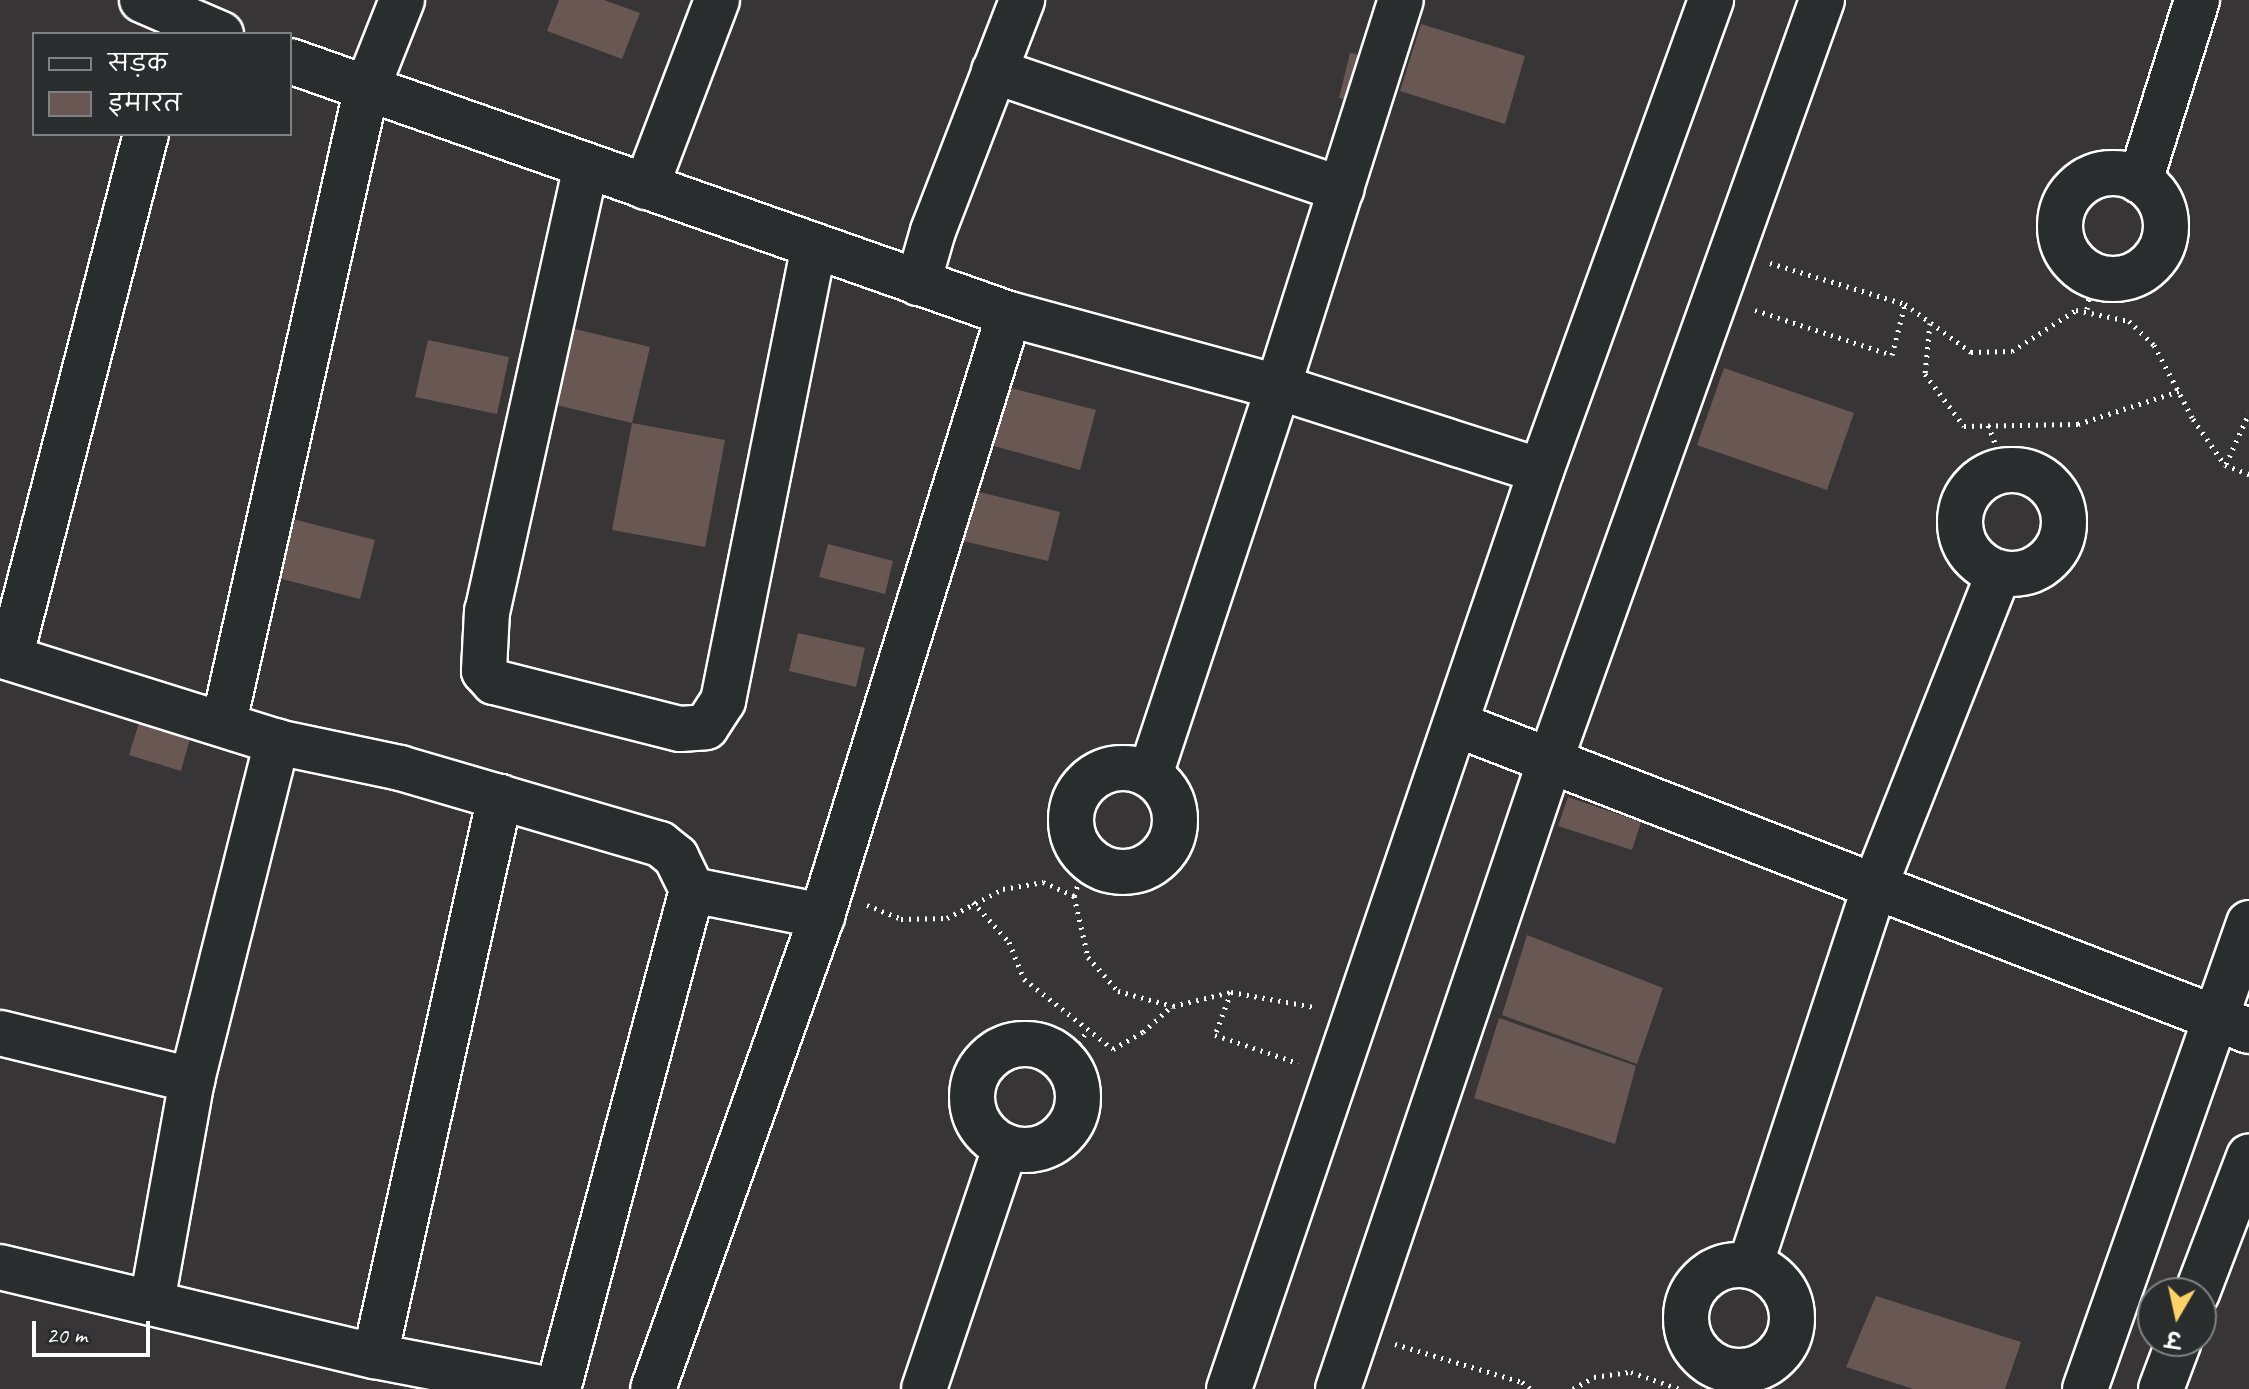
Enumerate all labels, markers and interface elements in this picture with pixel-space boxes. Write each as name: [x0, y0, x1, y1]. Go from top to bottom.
legend: [32, 32, 292, 136]
text: सड़क: [108, 48, 167, 78]
text: इमारत: [108, 88, 181, 118]
north arrow: [2137, 1277, 2217, 1357]
scale bar: [36, 1305, 154, 1355]
text: 20 m: [46, 1320, 87, 1350]
text: उ: [2164, 1324, 2183, 1354]

